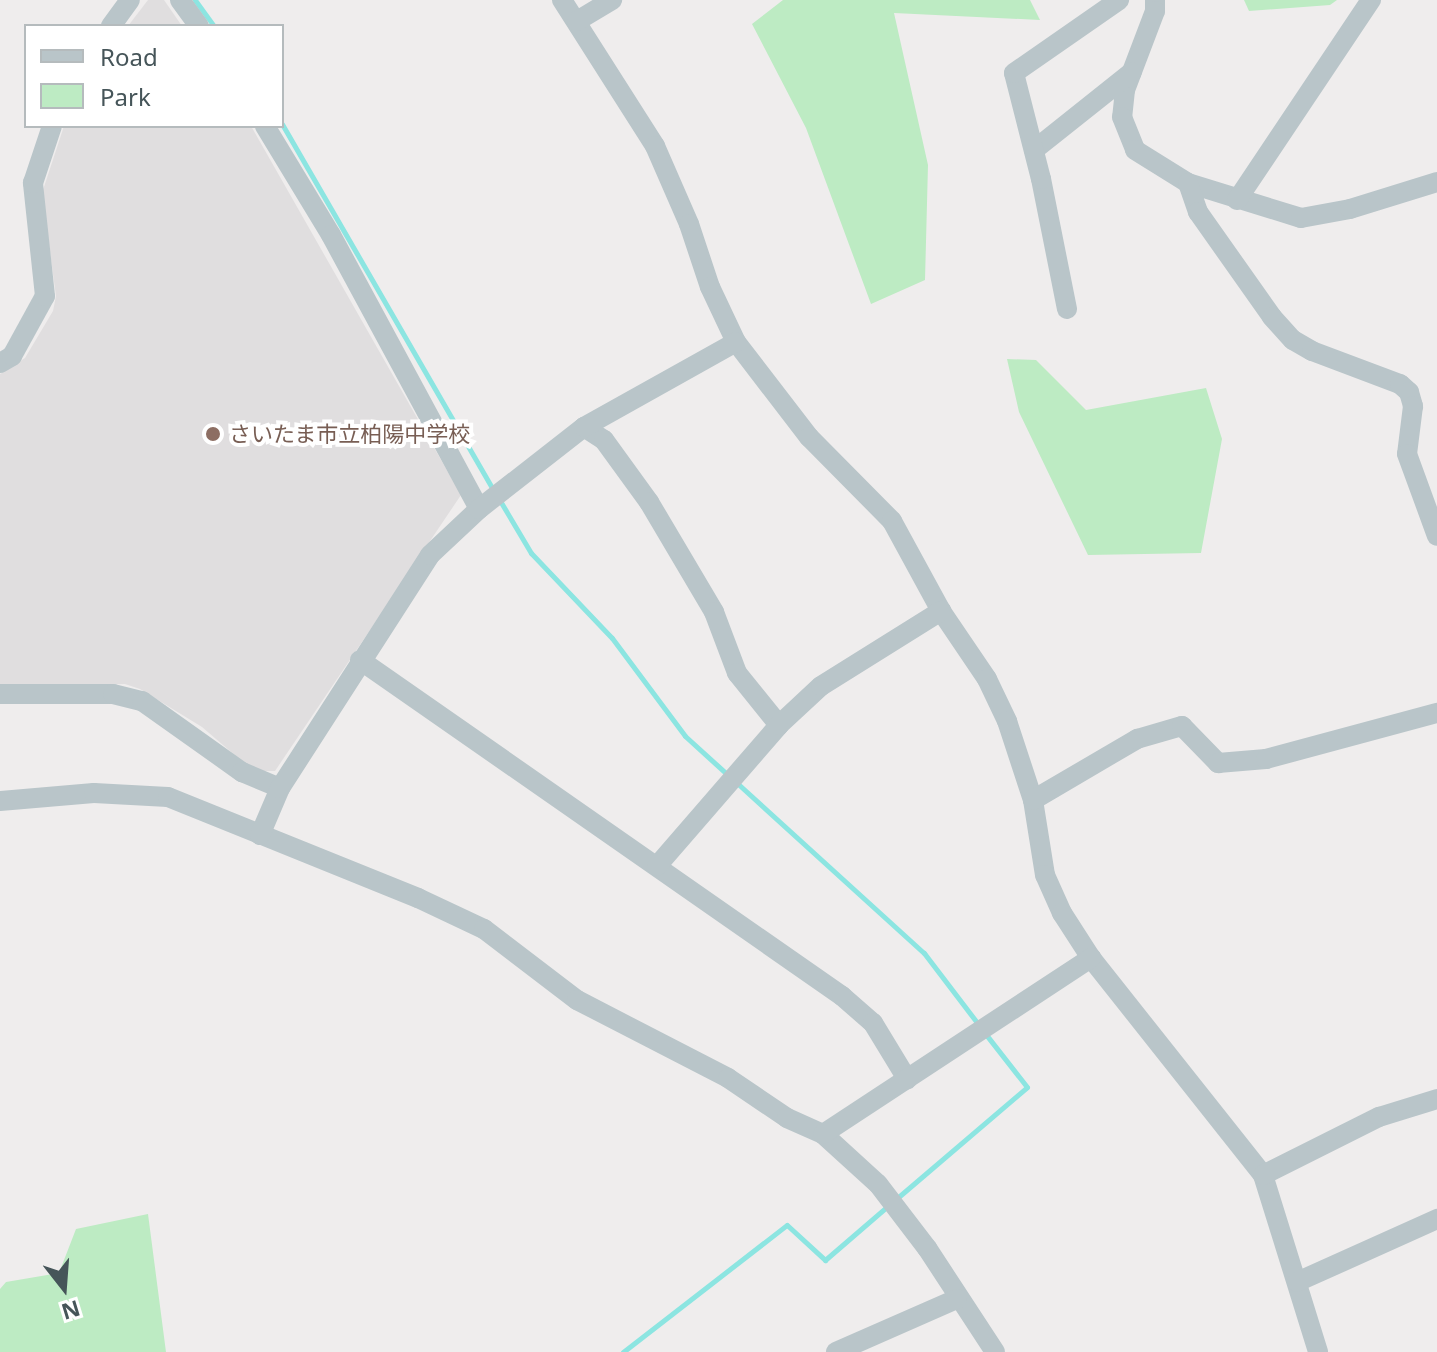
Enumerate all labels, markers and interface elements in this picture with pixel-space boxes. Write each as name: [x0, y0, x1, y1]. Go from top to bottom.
legend: [24, 24, 284, 128]
text: Road: [100, 40, 158, 73]
text: Park: [100, 80, 151, 113]
place label: さいたま市立柏陽中学校: [229, 421, 471, 447]
marker: さいたま市立柏陽中学校: [204, 425, 222, 443]
north arrow: [24, 1248, 104, 1328]
text: N: [58, 1294, 84, 1328]

